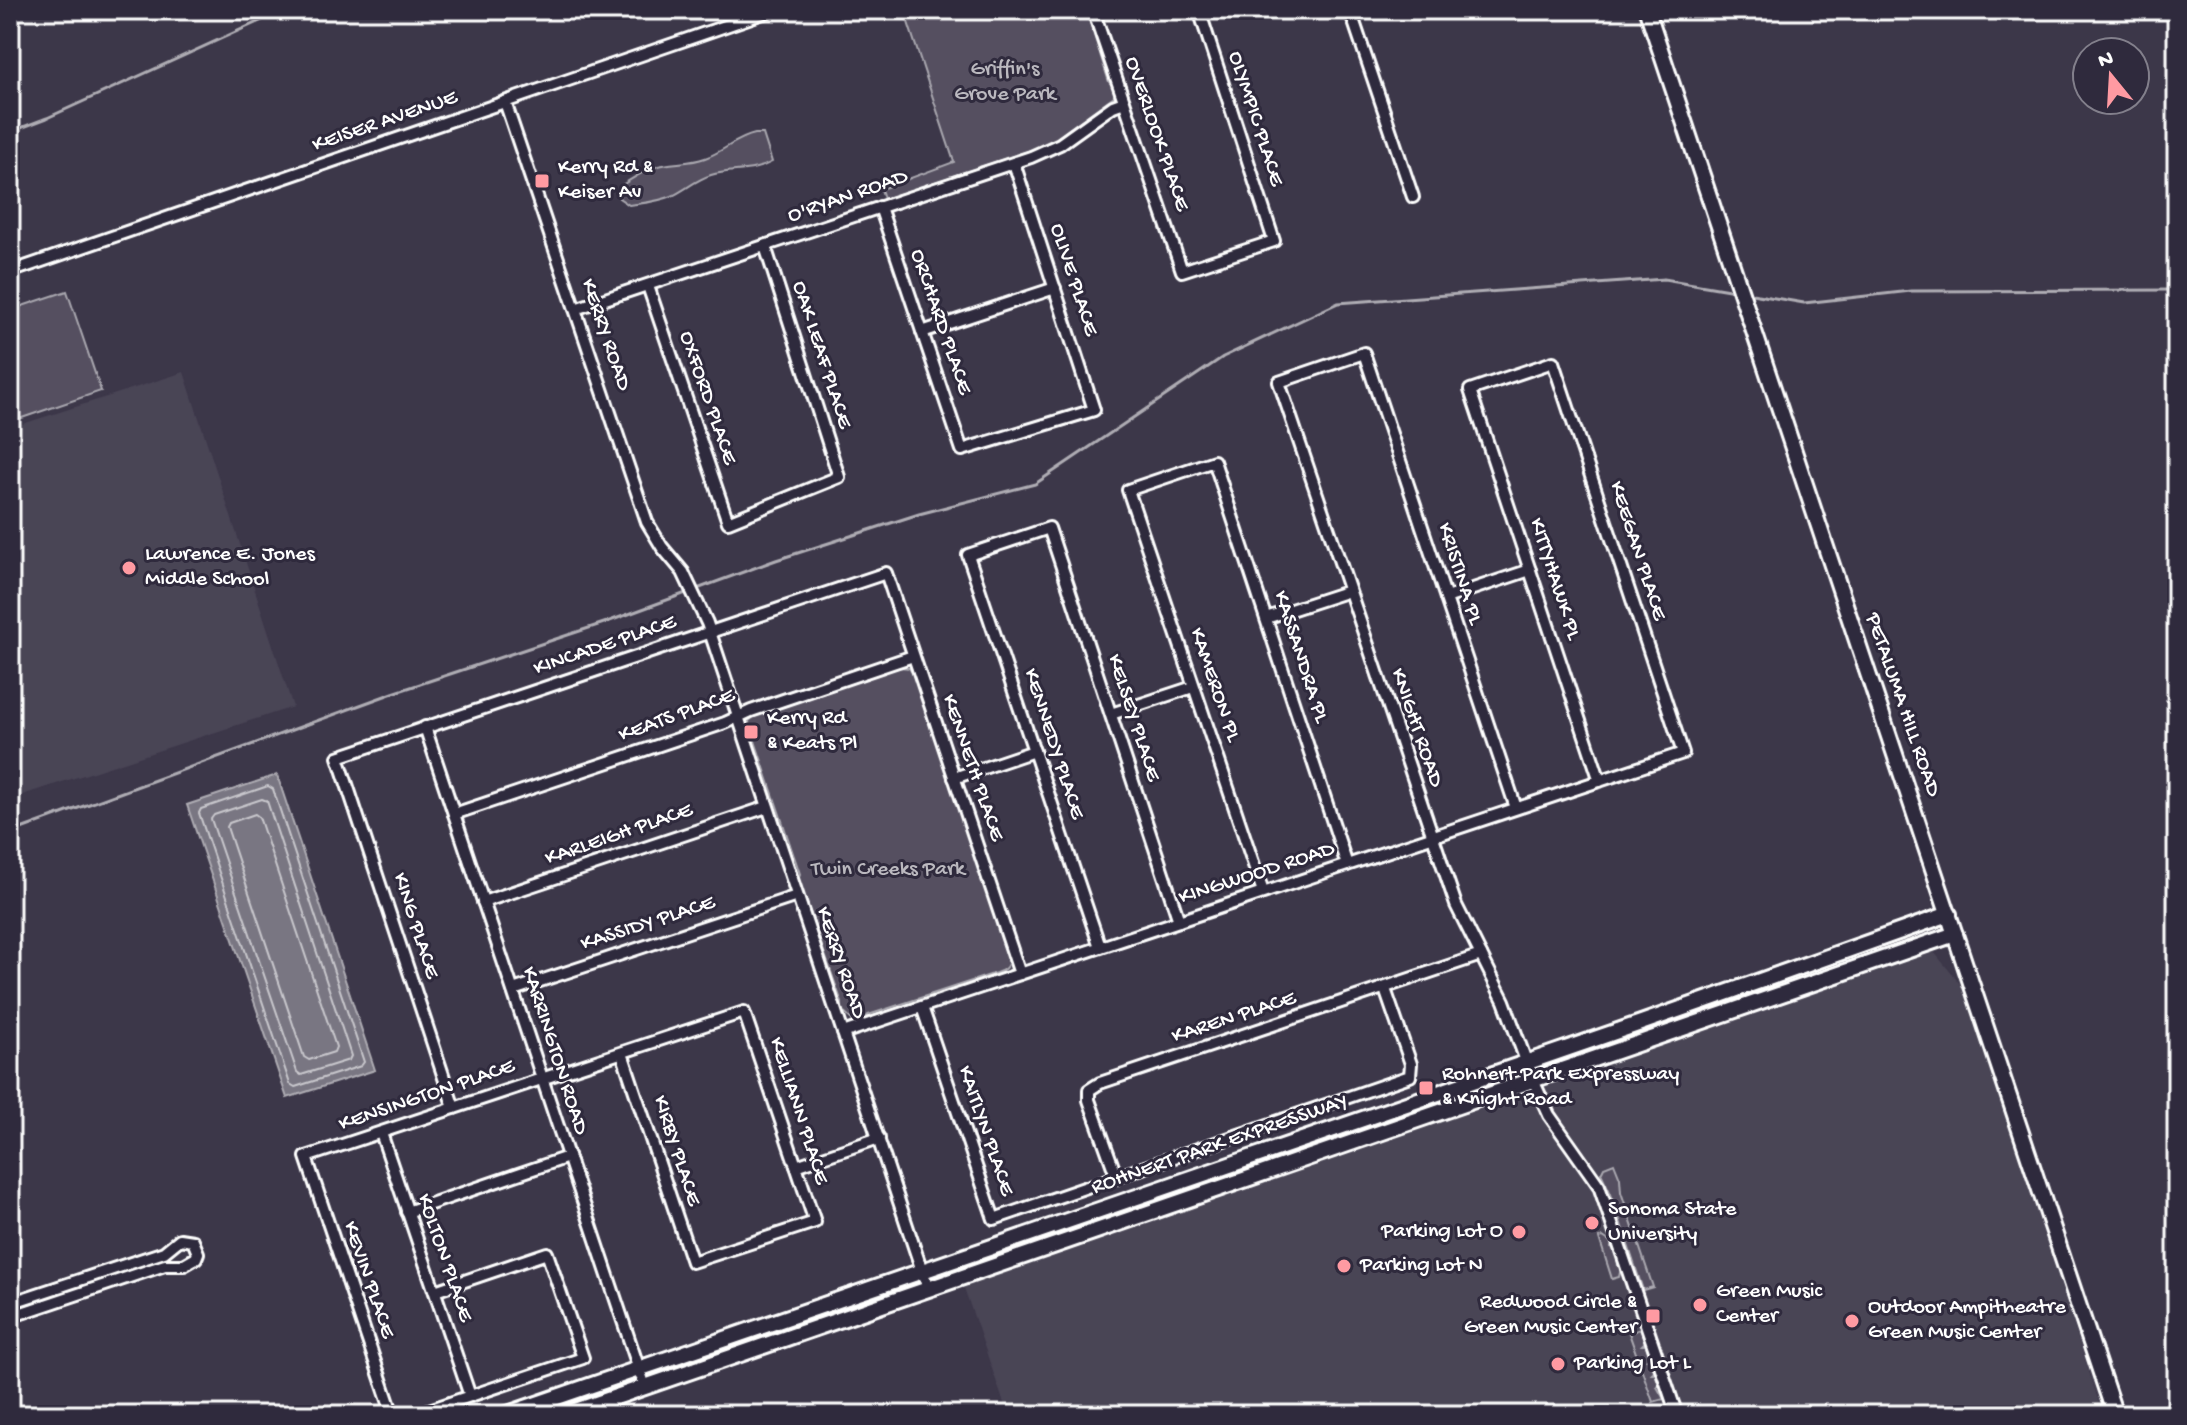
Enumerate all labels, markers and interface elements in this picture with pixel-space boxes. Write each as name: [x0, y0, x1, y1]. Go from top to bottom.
north arrow: [2071, 36, 2151, 116]
text: N: [2095, 46, 2117, 75]
street label: OLYMPIC PLACE: [1221, 48, 1289, 191]
street label: OVERLOOK PLACE: [1117, 53, 1195, 216]
park label: Griffin's Grove Park: [954, 57, 1058, 108]
street label: KEISER AVENUE: [309, 85, 462, 159]
place label: Kerry Rd & Keiser Av: [558, 155, 653, 206]
street label: O'RYAN ROAD: [785, 164, 912, 230]
marker: Kerry Rd & Keiser Av: [533, 172, 551, 190]
street label: OLIVE PLACE: [1043, 221, 1104, 341]
street label: ORCHARD PLACE: [903, 246, 977, 399]
street label: KERRY ROAD: [574, 276, 636, 395]
street label: OAK LEAF PLACE: [785, 278, 857, 433]
street label: OXFORD PLACE: [672, 328, 742, 469]
street label: KEEGAN PLACE: [1602, 478, 1672, 625]
street label: KITTYHAWK PL: [1522, 515, 1586, 644]
street label: KRISTINA PL: [1430, 520, 1488, 629]
place label: Lawrence E. Jones Middle School: [145, 542, 316, 593]
marker: Lawrence E. Jones Middle School: [120, 559, 138, 577]
street label: KASSANDRA PL: [1266, 588, 1334, 727]
street label: KINCADE PLACE: [530, 609, 681, 683]
street label: PETALUMA HILL ROAD: [1858, 609, 1946, 801]
street label: KAMERON PL: [1182, 625, 1246, 746]
street label: KELSEY PLACE: [1100, 651, 1166, 786]
street label: KENNEDY PLACE: [1016, 665, 1090, 824]
street label: KNIGHT ROAD: [1384, 665, 1449, 791]
street label: KEATS PLACE: [615, 683, 740, 749]
street label: KENNETH PLACE: [935, 691, 1010, 846]
place label: Kerry Rd & Keats Pl: [767, 706, 857, 757]
marker: Kerry Rd & Keats Pl: [742, 723, 760, 741]
street label: KARLEIGH PLACE: [542, 797, 697, 872]
street label: KINGWOOD ROAD: [1176, 836, 1339, 911]
park label: Twin Creeks Park: [809, 857, 967, 883]
street label: KING PLACE: [386, 870, 445, 983]
street label: KASSIDY PLACE: [578, 890, 720, 958]
street label: KERRY ROAD: [809, 904, 871, 1023]
street label: KARRINGTON ROAD: [515, 964, 594, 1139]
street label: KAREN PLACE: [1169, 985, 1300, 1050]
street label: KELLIANN PLACE: [762, 1034, 834, 1189]
street label: KENSINGTON PLACE: [336, 1053, 519, 1138]
place label: Rohnert Park Expressway & Knight Road: [1442, 1062, 1679, 1113]
street label: KAITLYN PLACE: [951, 1063, 1020, 1201]
marker: Rohnert Park Expressway & Knight Road: [1417, 1079, 1435, 1097]
street label: ROHNERT PARK EXPRESSWAY: [1088, 1089, 1352, 1201]
street label: KIRBY PLACE: [646, 1093, 706, 1211]
street label: KOLTON PLACE: [410, 1191, 478, 1327]
place label: Sonoma State University: [1608, 1197, 1737, 1248]
marker: Sonoma State University: [1583, 1214, 1601, 1232]
street label: KEVIN PLACE: [336, 1218, 401, 1343]
place label: Parking Lot O: [1380, 1219, 1503, 1245]
marker: Parking Lot O: [1510, 1223, 1528, 1241]
place label: Parking Lot N: [1359, 1253, 1483, 1279]
marker: Parking Lot N: [1335, 1257, 1353, 1275]
place label: Green Music Center: [1716, 1279, 1823, 1330]
place label: Redwood Circle & Green Music Center: [1464, 1290, 1639, 1341]
place label: Outdoor Ampitheatre Green Music Center: [1868, 1295, 2067, 1346]
marker: Green Music Center: [1691, 1296, 1709, 1314]
marker: Redwood Circle & Green Music Center: [1644, 1307, 1662, 1325]
marker: Outdoor Ampitheatre Green Music Center: [1843, 1312, 1861, 1330]
place label: Parking Lot L: [1573, 1351, 1692, 1377]
marker: Parking Lot L: [1549, 1355, 1567, 1373]

